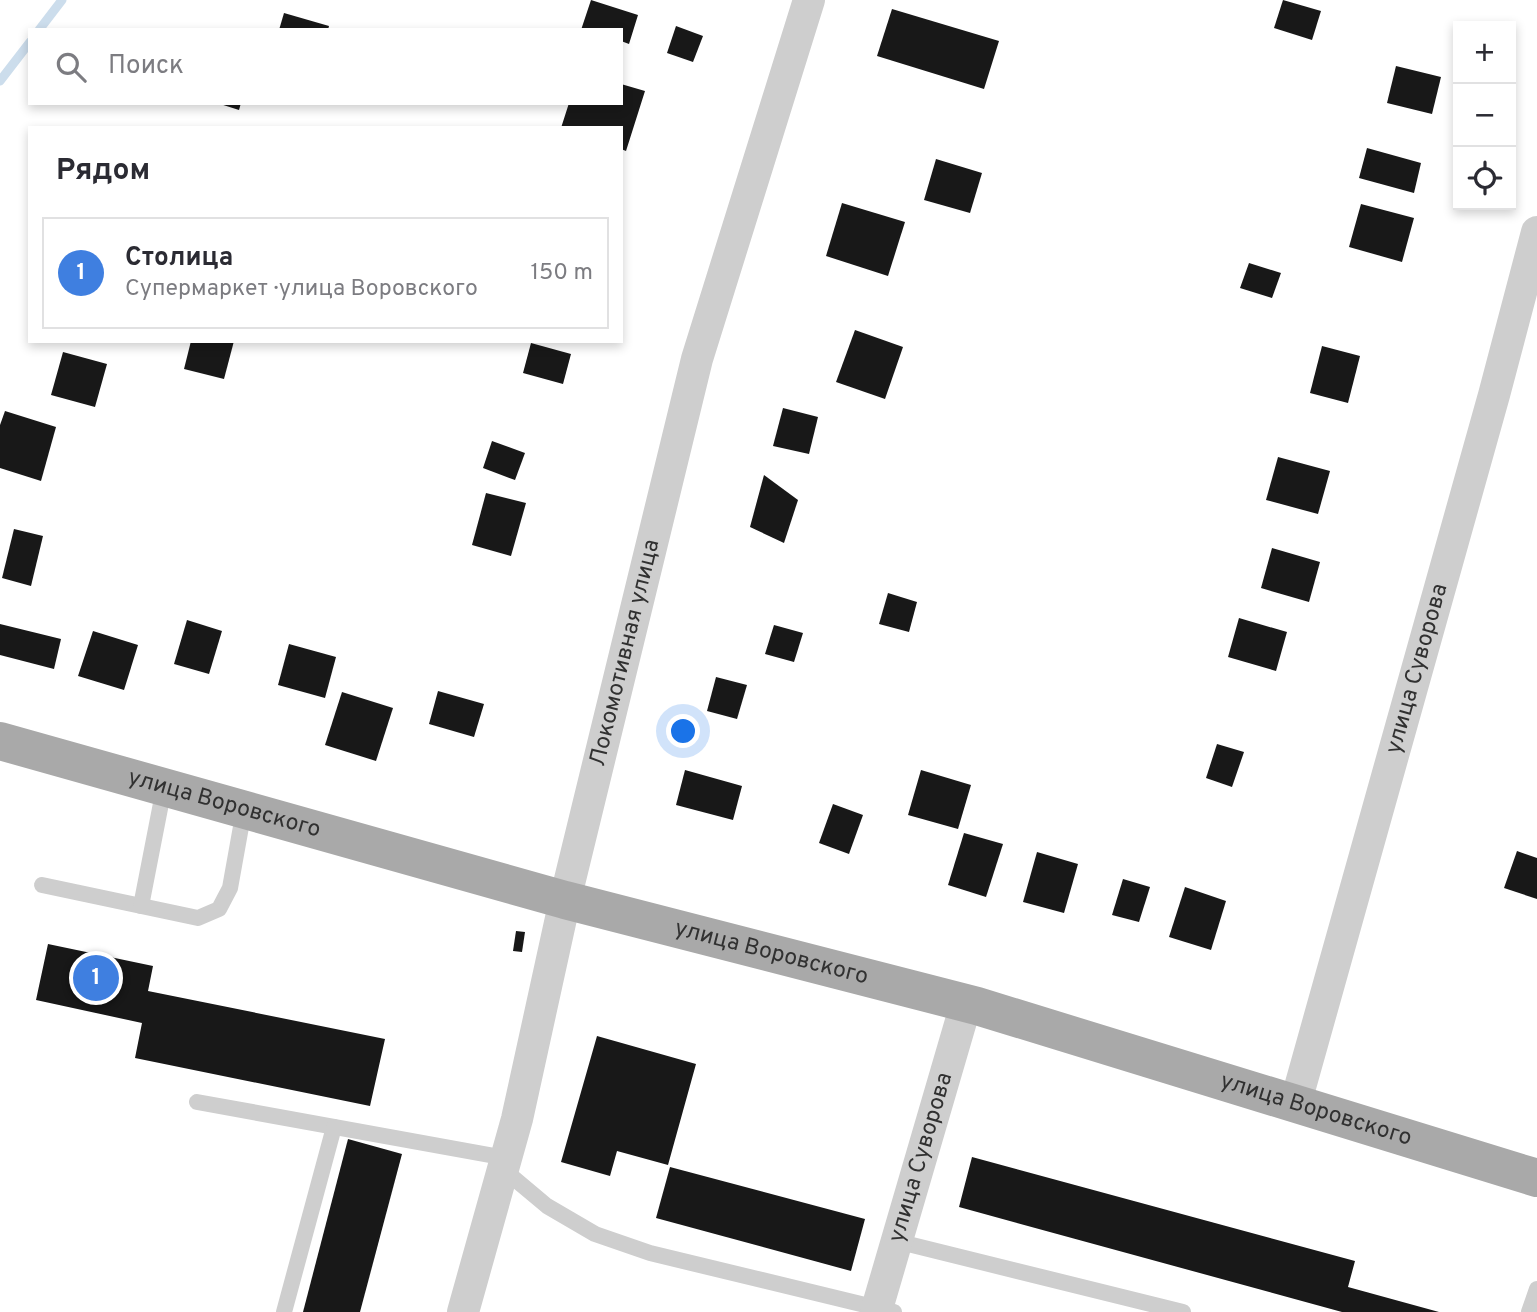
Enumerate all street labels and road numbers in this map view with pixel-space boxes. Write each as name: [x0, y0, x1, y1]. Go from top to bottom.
street label: Локомотивная улица: [584, 536, 667, 769]
street label: улица Суворова: [1380, 580, 1455, 757]
street label: улица Воровского: [125, 763, 324, 845]
street label: улица Воровского: [671, 914, 871, 992]
street label: улица Воровского: [1217, 1067, 1415, 1153]
street label: улица Суворова: [883, 1069, 960, 1246]

